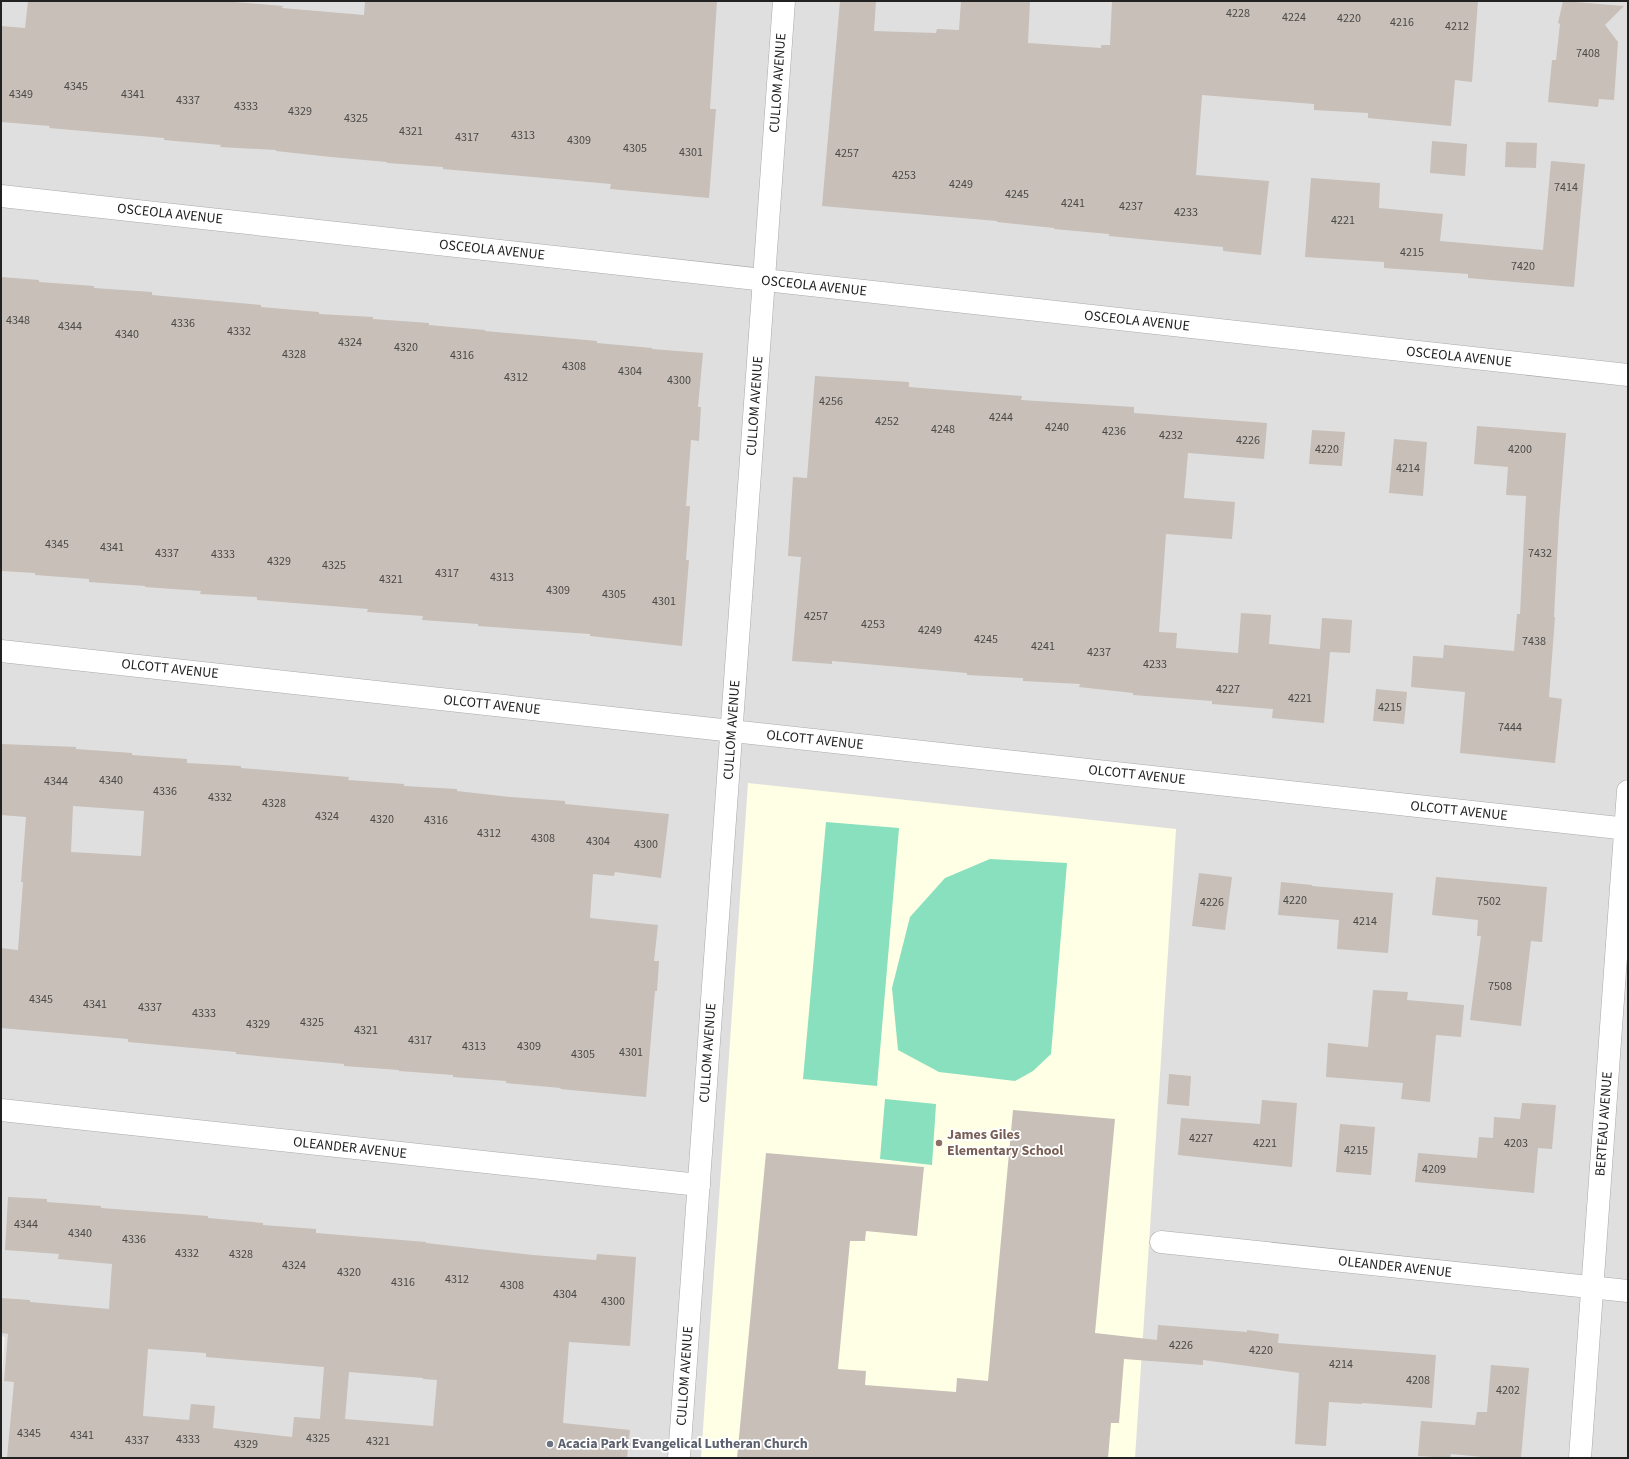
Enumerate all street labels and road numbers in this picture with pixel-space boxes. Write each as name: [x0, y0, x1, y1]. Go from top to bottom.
street label: CULLOM AVENUE: [765, 33, 791, 133]
street label: OSCEOLA AVENUE: [116, 199, 224, 229]
street label: OSCEOLA AVENUE: [438, 235, 546, 265]
street label: OSCEOLA AVENUE: [760, 271, 868, 301]
street label: OSCEOLA AVENUE: [1083, 306, 1191, 336]
street label: OSCEOLA AVENUE: [1405, 342, 1513, 372]
street label: CULLOM AVENUE: [742, 356, 768, 456]
street label: OLCOTT AVENUE: [120, 654, 220, 684]
street label: CULLOM AVENUE: [719, 680, 745, 780]
street label: OLCOTT AVENUE: [442, 690, 542, 720]
street label: OLCOTT AVENUE: [765, 725, 865, 755]
street label: OLCOTT AVENUE: [1087, 760, 1187, 790]
street label: OLCOTT AVENUE: [1409, 796, 1509, 826]
street label: CULLOM AVENUE: [695, 1003, 721, 1103]
street label: BERTEAU AVENUE: [1590, 1071, 1618, 1177]
street label: OLEANDER AVENUE: [292, 1132, 408, 1164]
street label: OLEANDER AVENUE: [1337, 1251, 1453, 1283]
street label: CULLOM AVENUE: [672, 1326, 698, 1426]

